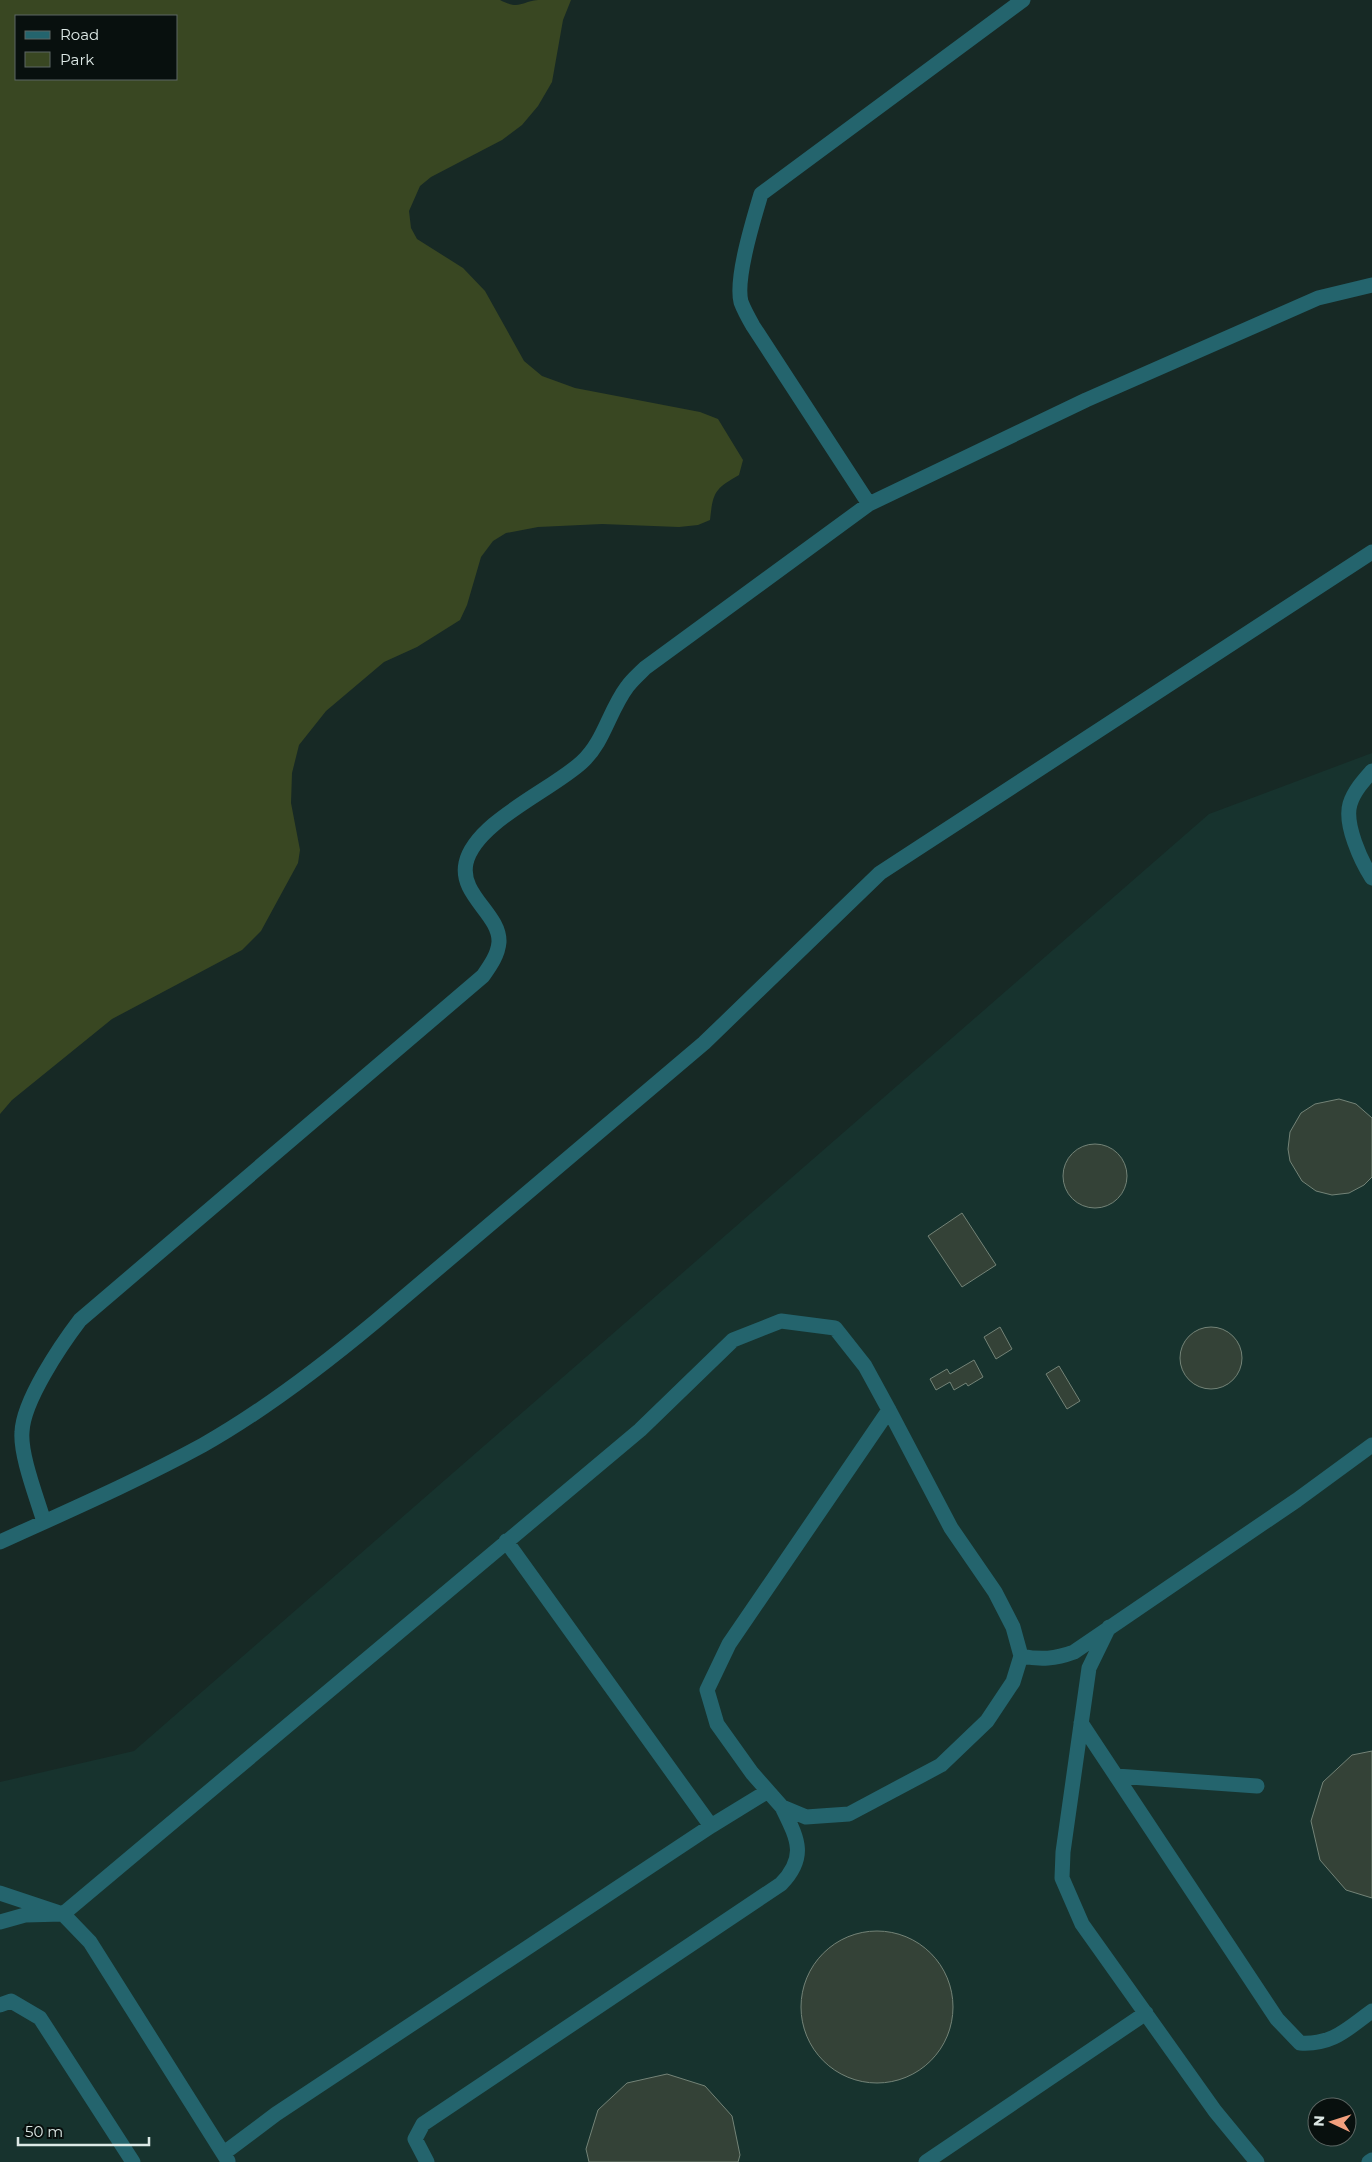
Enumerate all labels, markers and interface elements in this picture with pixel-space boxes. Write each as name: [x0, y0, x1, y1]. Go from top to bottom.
legend: [15, 15, 178, 80]
text: Road: [60, 25, 99, 44]
text: Park: [60, 50, 94, 69]
north arrow: [1307, 2097, 1357, 2147]
scale bar: [18, 2114, 149, 2146]
text: N: [1310, 2115, 1328, 2127]
text: 50 m: [25, 2122, 63, 2141]

